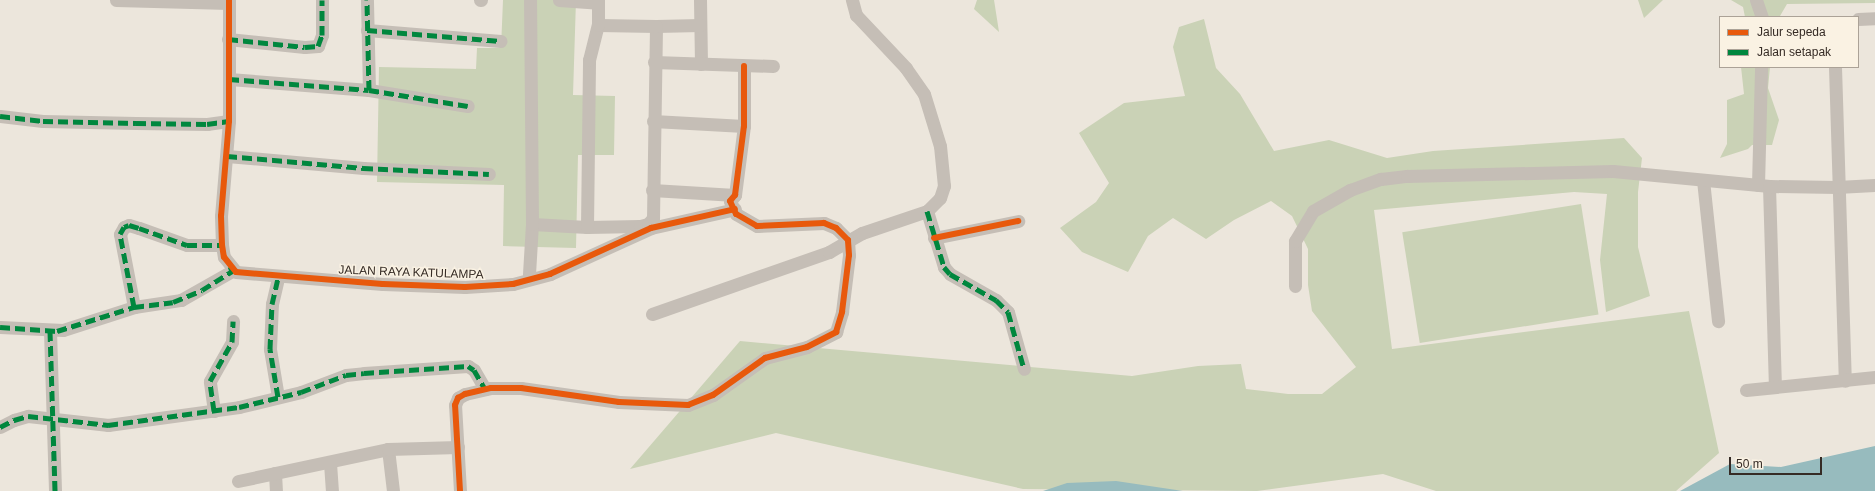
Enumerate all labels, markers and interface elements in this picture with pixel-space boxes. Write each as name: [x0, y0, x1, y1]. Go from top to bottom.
legend: [1719, 16, 1859, 68]
text: Jalur sepeda: [1757, 25, 1826, 39]
text: Jalan setapak: [1757, 45, 1831, 59]
street label: JALAN RAYA KATULAMPA: [338, 263, 484, 283]
scale bar: [1731, 449, 1824, 475]
text: 50 m: [1736, 457, 1763, 471]

